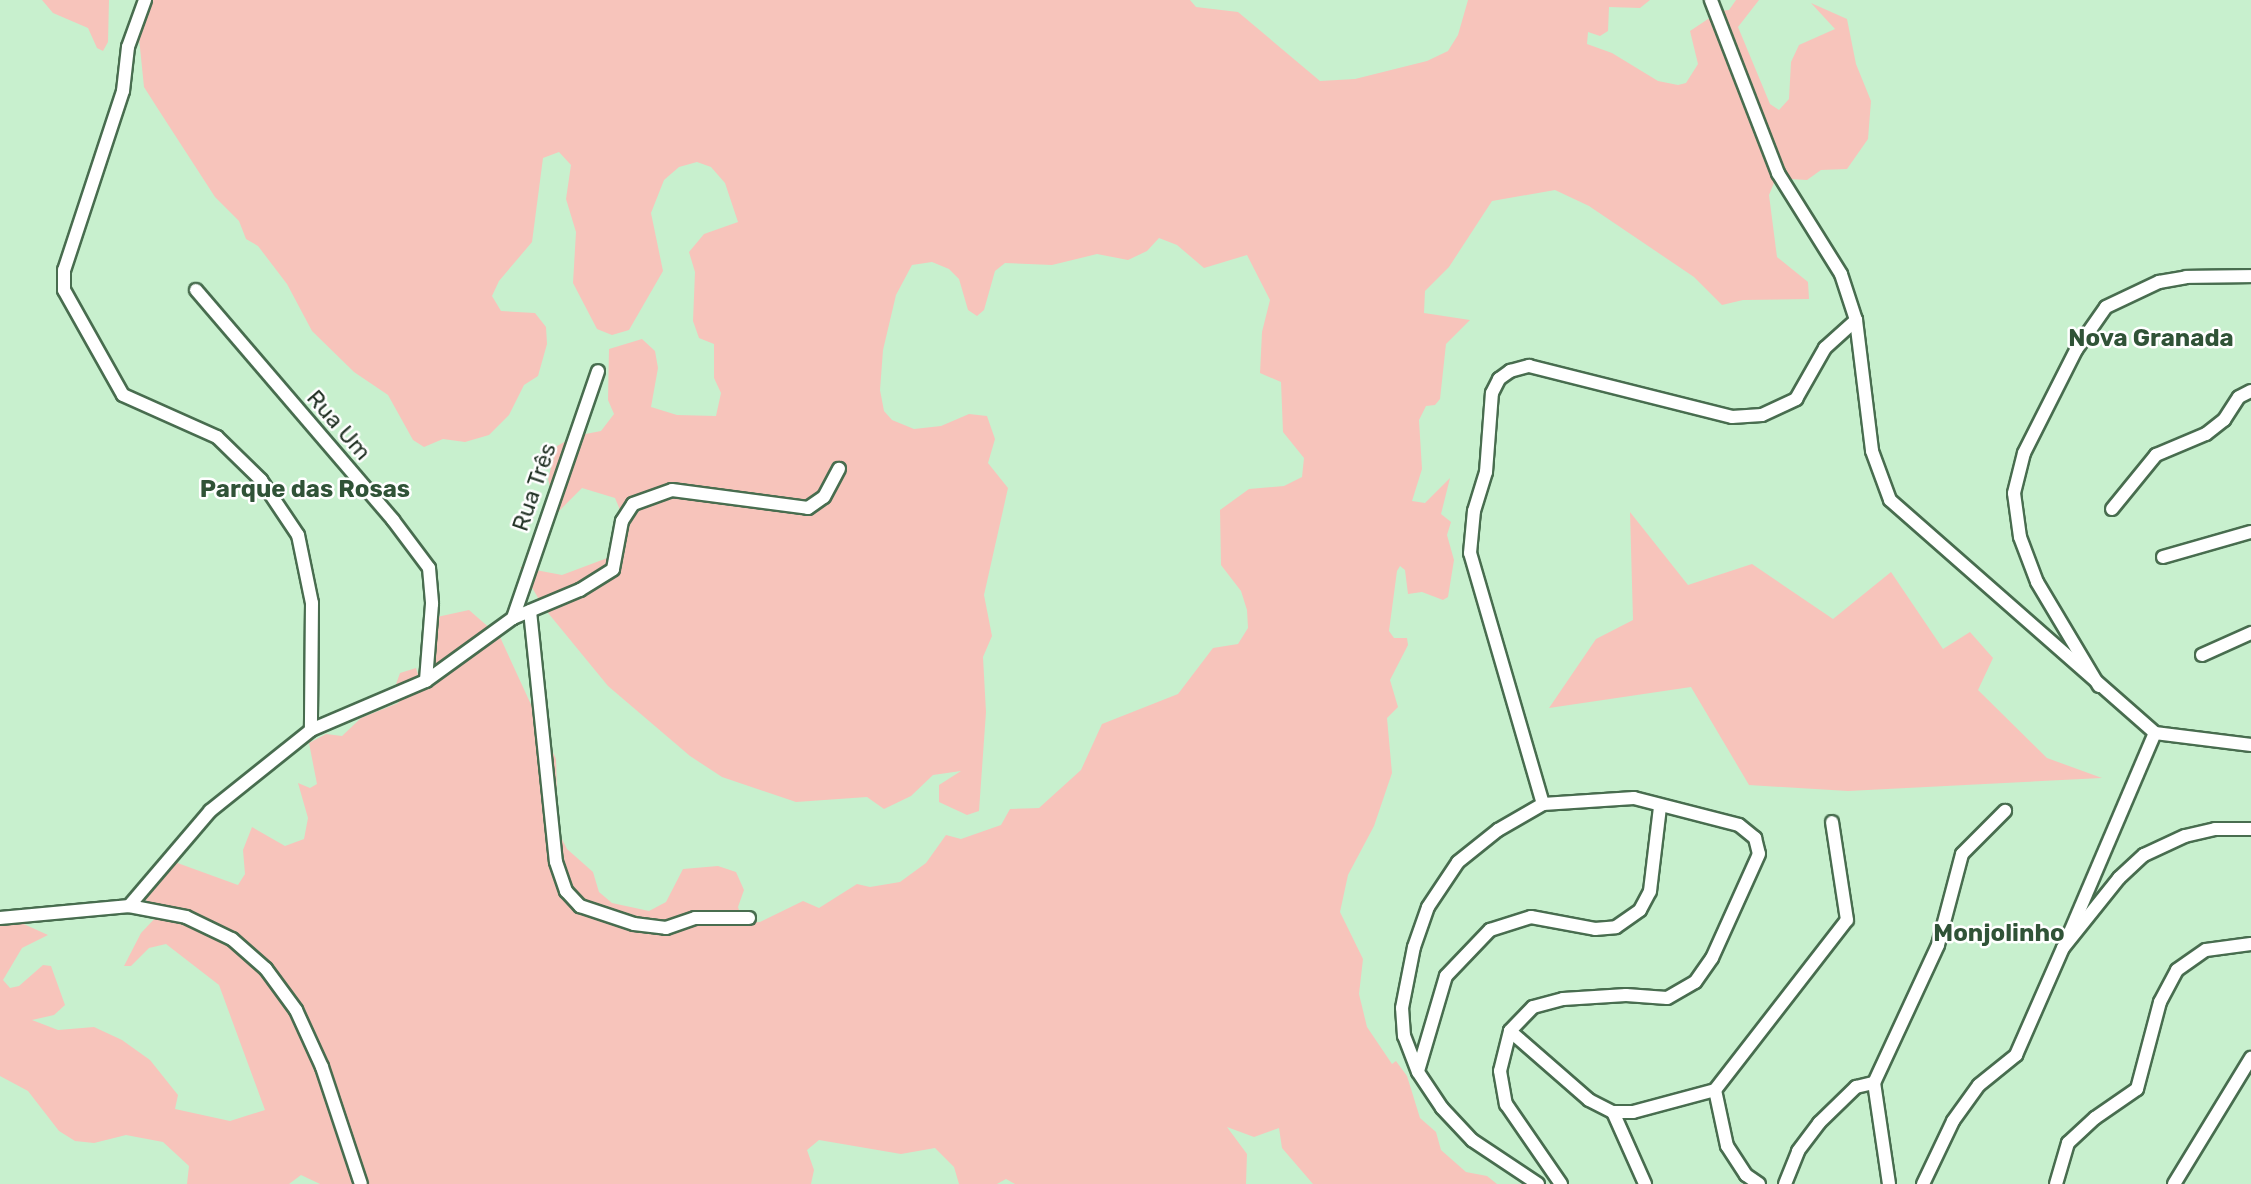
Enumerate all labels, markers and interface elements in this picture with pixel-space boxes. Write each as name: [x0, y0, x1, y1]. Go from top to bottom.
district label: Nova Granada: [2068, 325, 2234, 353]
street label: Rua Um: [301, 384, 377, 466]
street label: Rua Três: [506, 439, 562, 535]
district label: Parque das Rosas: [200, 476, 410, 504]
district label: Monjolinho: [1933, 920, 2065, 948]

